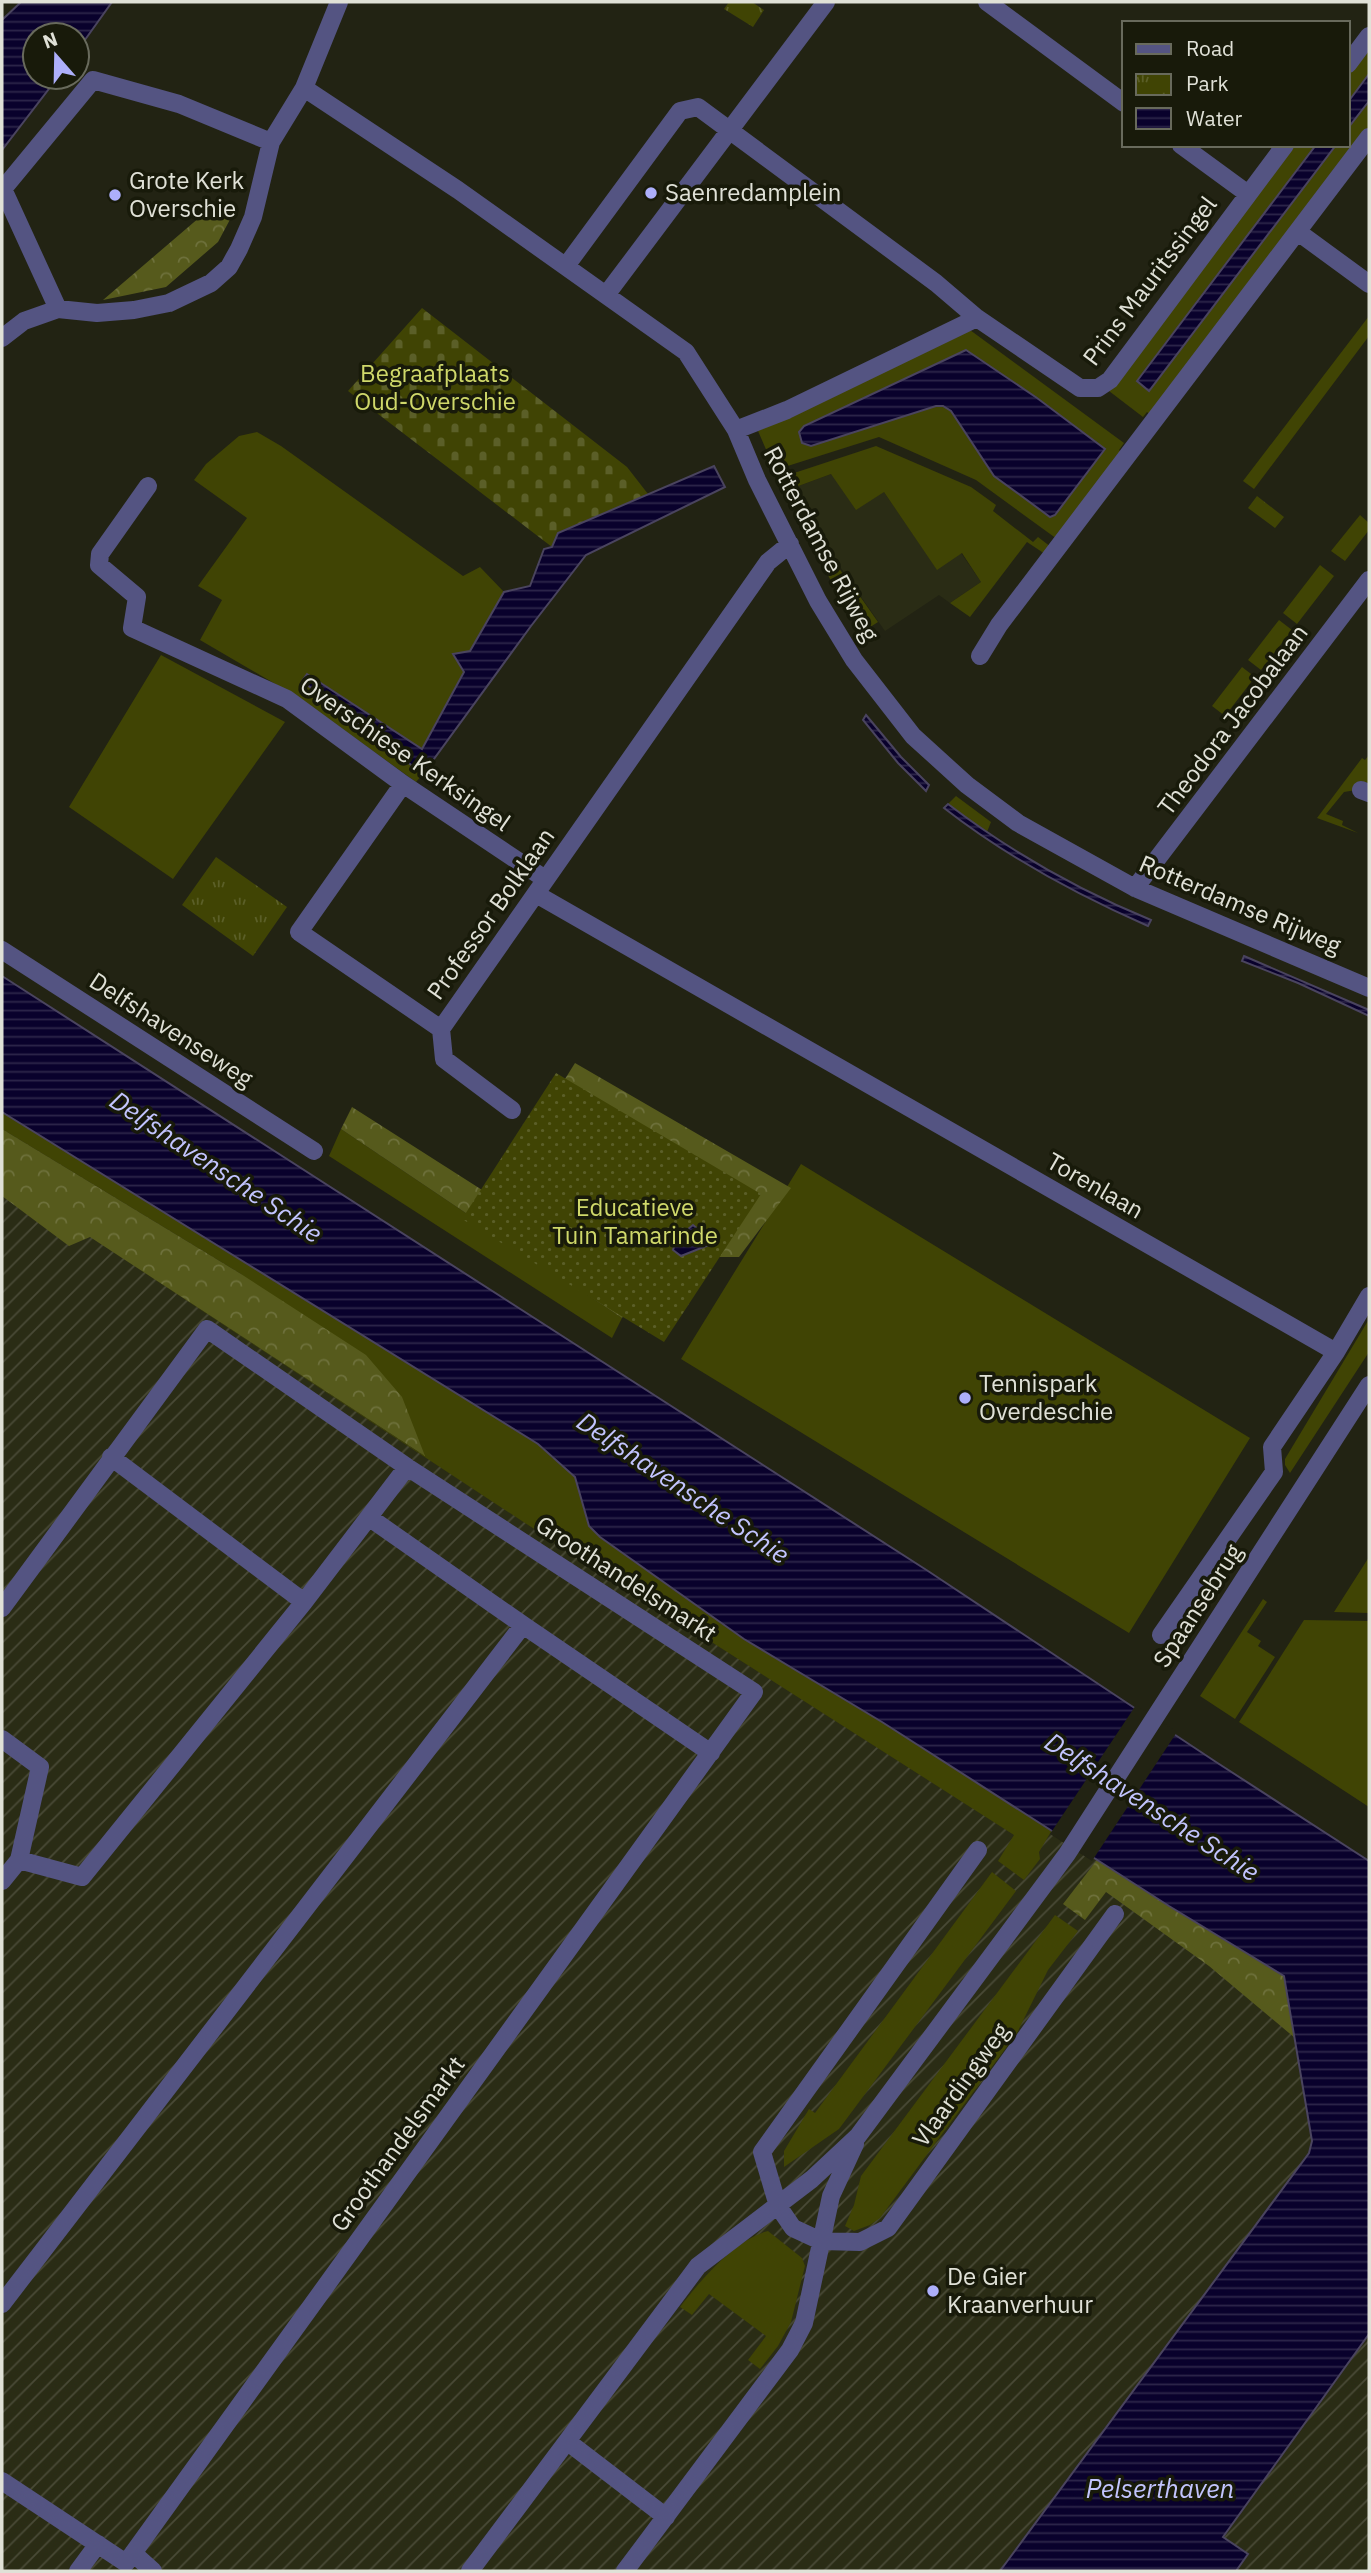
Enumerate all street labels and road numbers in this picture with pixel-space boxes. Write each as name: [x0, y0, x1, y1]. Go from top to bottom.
street label: Prins Mauritssingel: [1075, 189, 1223, 372]
street label: Rotterdamse Rijweg: [757, 440, 887, 647]
street label: Theodora Jacobalaan: [1150, 617, 1315, 821]
street label: Overschiese Kerksingel: [294, 668, 517, 838]
street label: Professor Bolklaan: [419, 821, 561, 1005]
street label: Rotterdamse Rijweg: [1134, 847, 1347, 961]
street label: Delfshavenseweg: [84, 964, 260, 1094]
street label: Torenlaan: [1041, 1145, 1150, 1226]
street label: Groothandelsmarkt: [530, 1508, 723, 1649]
street label: Spaansebrug: [1145, 1537, 1249, 1673]
street label: Vlaardingweg: [904, 2016, 1016, 2153]
street label: Groothandelsmarkt: [323, 2049, 472, 2238]

